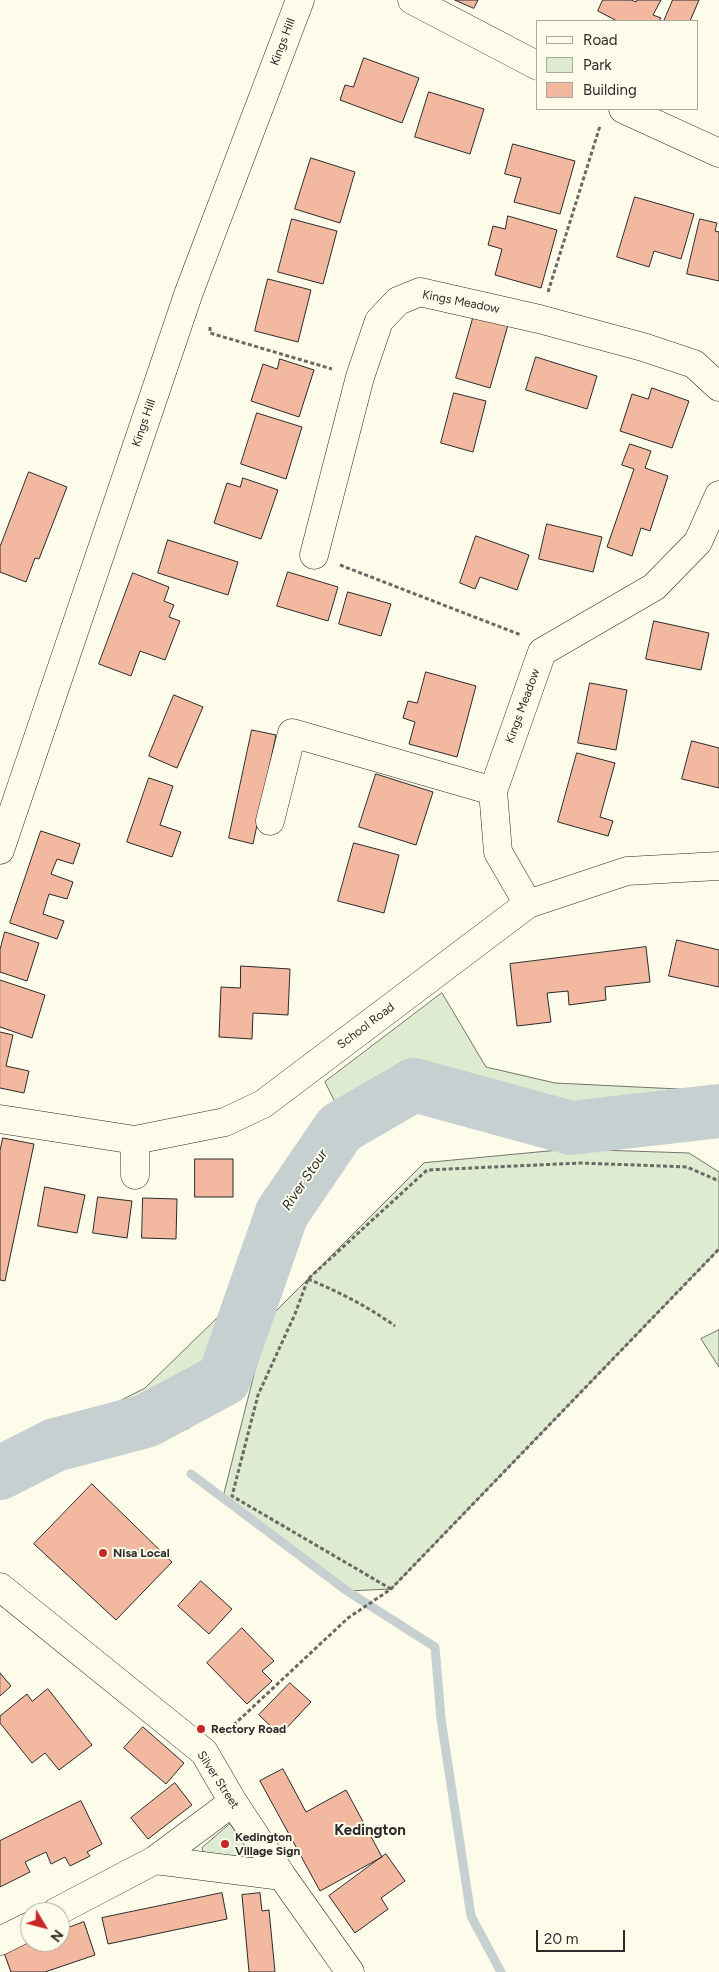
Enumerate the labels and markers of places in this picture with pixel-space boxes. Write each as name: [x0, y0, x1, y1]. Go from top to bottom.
place label: Nisa Local: [113, 1546, 170, 1560]
marker: Nisa Local: [97, 1547, 109, 1559]
place label: Rectory Road: [211, 1722, 286, 1736]
marker: Rectory Road: [195, 1723, 207, 1735]
place label: Kedington Village Sign: [235, 1830, 300, 1858]
marker: Kedington Village Sign: [219, 1838, 231, 1850]

